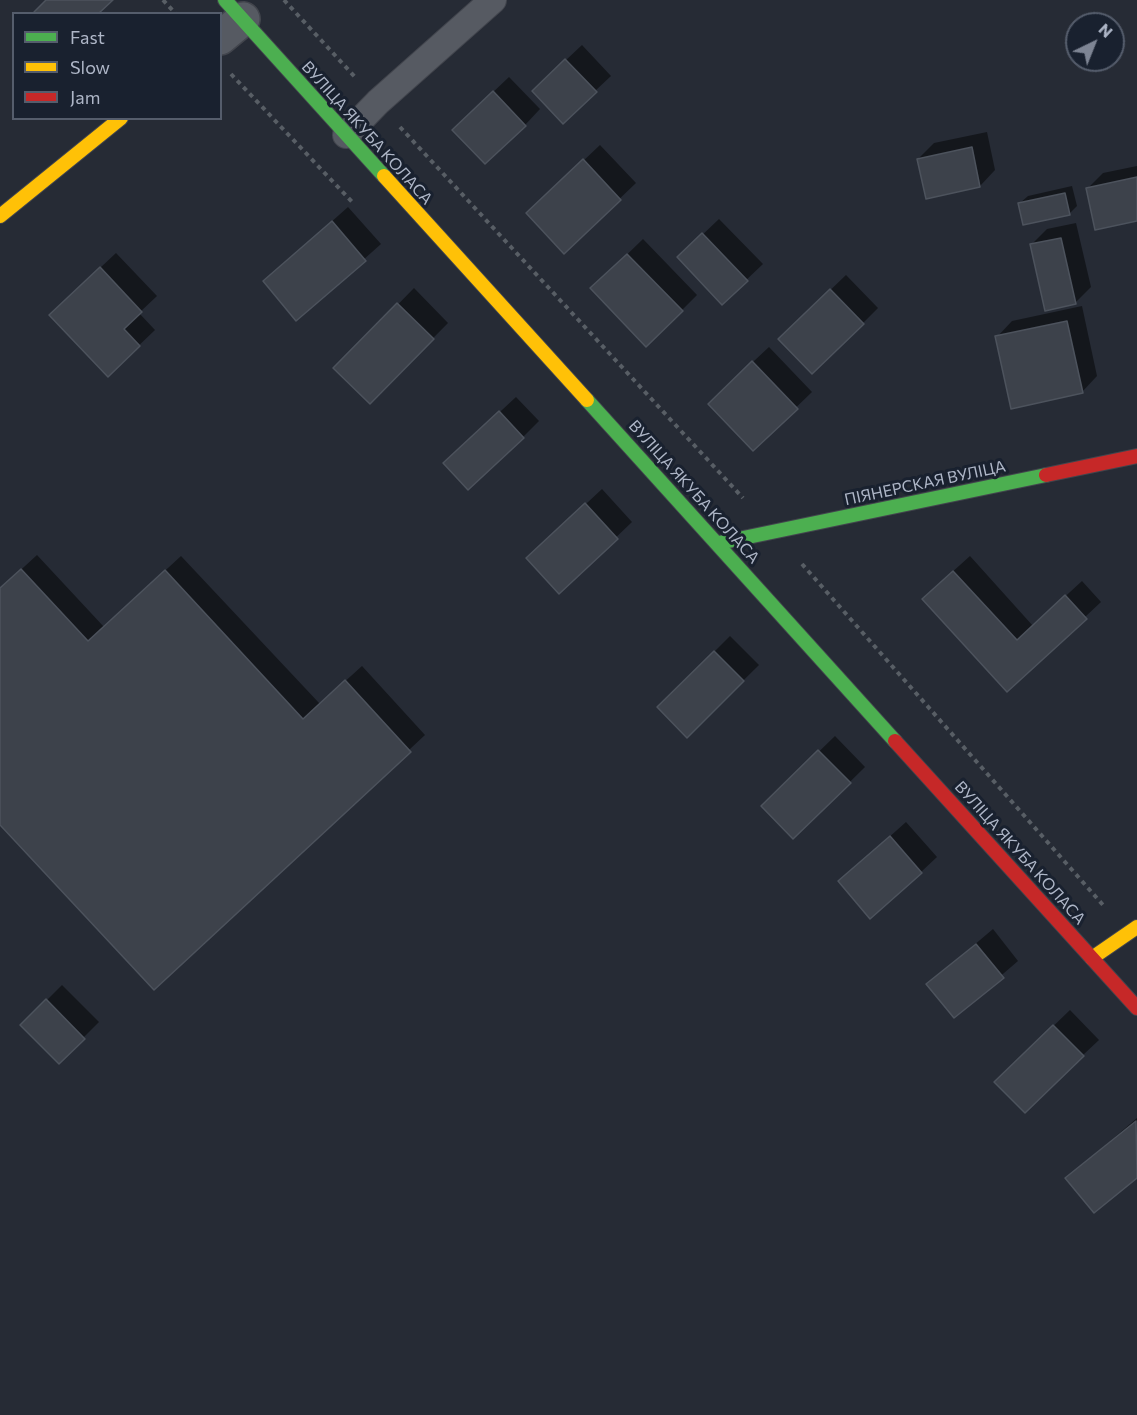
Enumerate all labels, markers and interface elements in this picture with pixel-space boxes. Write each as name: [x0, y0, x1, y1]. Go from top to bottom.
legend: [12, 12, 222, 120]
north arrow: [1065, 12, 1125, 72]
text: N: [1095, 19, 1117, 41]
text: Fast: [70, 26, 105, 48]
text: Slow: [70, 56, 110, 78]
street label: ВУЛІЦА ЯКУБА КОЛАСА: [298, 57, 436, 209]
text: Jam: [70, 86, 100, 108]
street label: ВУЛІЦА ЯКУБА КОЛАСА: [625, 416, 763, 568]
street label: ПІЯНЕРСКАЯ ВУЛІЦА: [843, 457, 1007, 509]
street label: ВУЛІЦА ЯКУБА КОЛАСА: [951, 777, 1089, 929]

